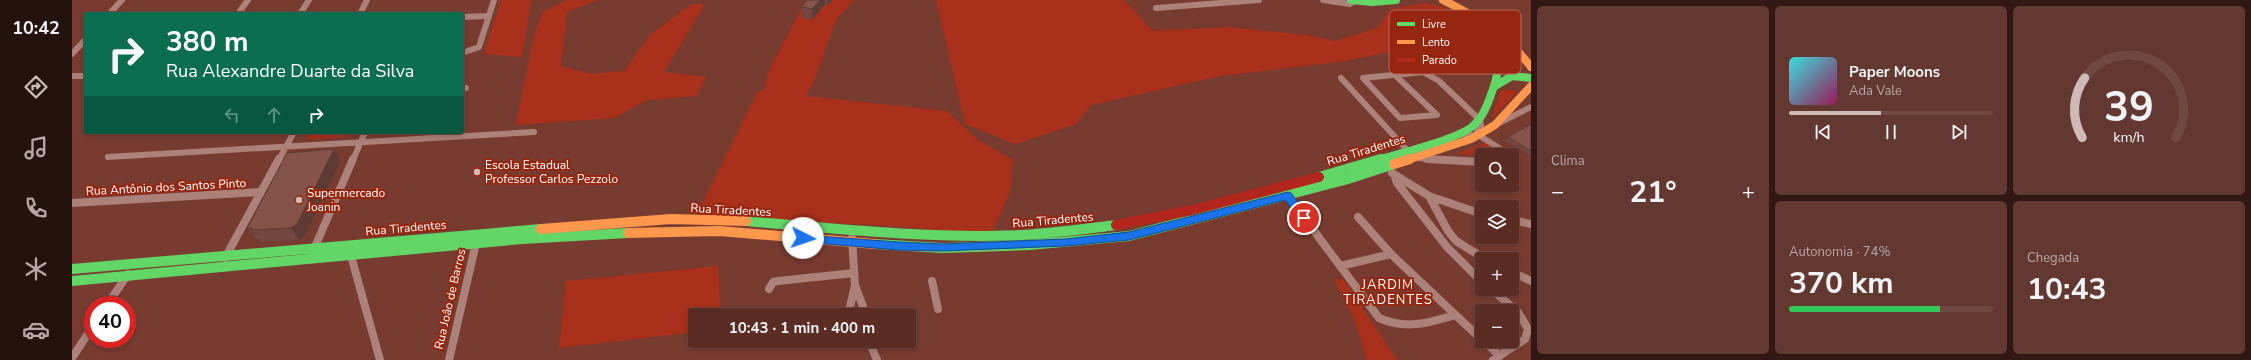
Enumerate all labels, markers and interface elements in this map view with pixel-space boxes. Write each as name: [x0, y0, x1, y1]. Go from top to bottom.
legend: [1389, 10, 1521, 74]
text: 10:42: [12, 16, 60, 40]
text: Livre: [1422, 17, 1446, 32]
text: 380 m: [166, 23, 249, 61]
icon: right: [100, 28, 152, 80]
text: Lento: [1422, 35, 1450, 50]
text: Parado: [1422, 53, 1457, 68]
text: Rua Alexandre Duarte da Silva: [166, 59, 414, 83]
text: Paper Moons: [1849, 62, 1940, 82]
icon: directions: [22, 73, 50, 101]
text: 39: [2104, 79, 2154, 136]
text: Ada Vale: [1849, 82, 1902, 100]
icon: left: [221, 104, 243, 126]
icon: ahead: [263, 104, 285, 126]
icon: right: [305, 104, 327, 126]
icon: previous: [1812, 121, 1834, 143]
icon: pause: [1880, 121, 1902, 143]
icon: next: [1948, 121, 1970, 143]
text: km/h: [2113, 128, 2145, 147]
street label: Rua Tiradentes: [1325, 130, 1407, 170]
icon: music: [22, 134, 50, 162]
map controls: [1475, 148, 1519, 348]
button: search: [1475, 148, 1519, 192]
text: Clima: [1551, 152, 1585, 170]
place label: Escola Estadual Professor Carlos Pezzolo: [485, 157, 619, 187]
marker: Escola Estadual Professor Carlos Pezzolo: [472, 167, 482, 177]
text: 21°: [1629, 172, 1677, 213]
street label: Rua Antônio dos Santos Pinto: [85, 175, 247, 199]
text: −: [1551, 177, 1564, 207]
text: +: [1742, 177, 1755, 207]
place label: Supermercado Joanin: [306, 185, 386, 215]
icon: phone: [22, 194, 50, 222]
marker: Supermercado Joanin: [294, 195, 304, 205]
street label: Rua Tiradentes: [690, 200, 772, 220]
button: layers: [1475, 200, 1519, 244]
pin: [1287, 201, 1321, 235]
icon: arrive: [1293, 207, 1315, 229]
street label: Rua Tiradentes: [1012, 208, 1094, 232]
street label: Rua Tiradentes: [365, 216, 447, 240]
position arrow: [782, 217, 824, 259]
text: Autonomia · 74%: [1789, 243, 1890, 261]
street label: Rua Joâo de Barros: [431, 247, 469, 351]
text: Chegada: [2027, 249, 2079, 267]
button: +: [1475, 252, 1519, 296]
icon: climate: [22, 255, 50, 283]
text: 370 km: [1789, 263, 1894, 304]
text: 10:43: [2027, 269, 2106, 310]
district label: JARDIM TIRADENTES: [1343, 276, 1433, 309]
speed limit sign: 40: [84, 296, 136, 348]
button: −: [1475, 304, 1519, 348]
icon: car: [22, 316, 50, 344]
text: 10:43 · 1 min · 400 m: [729, 318, 875, 338]

